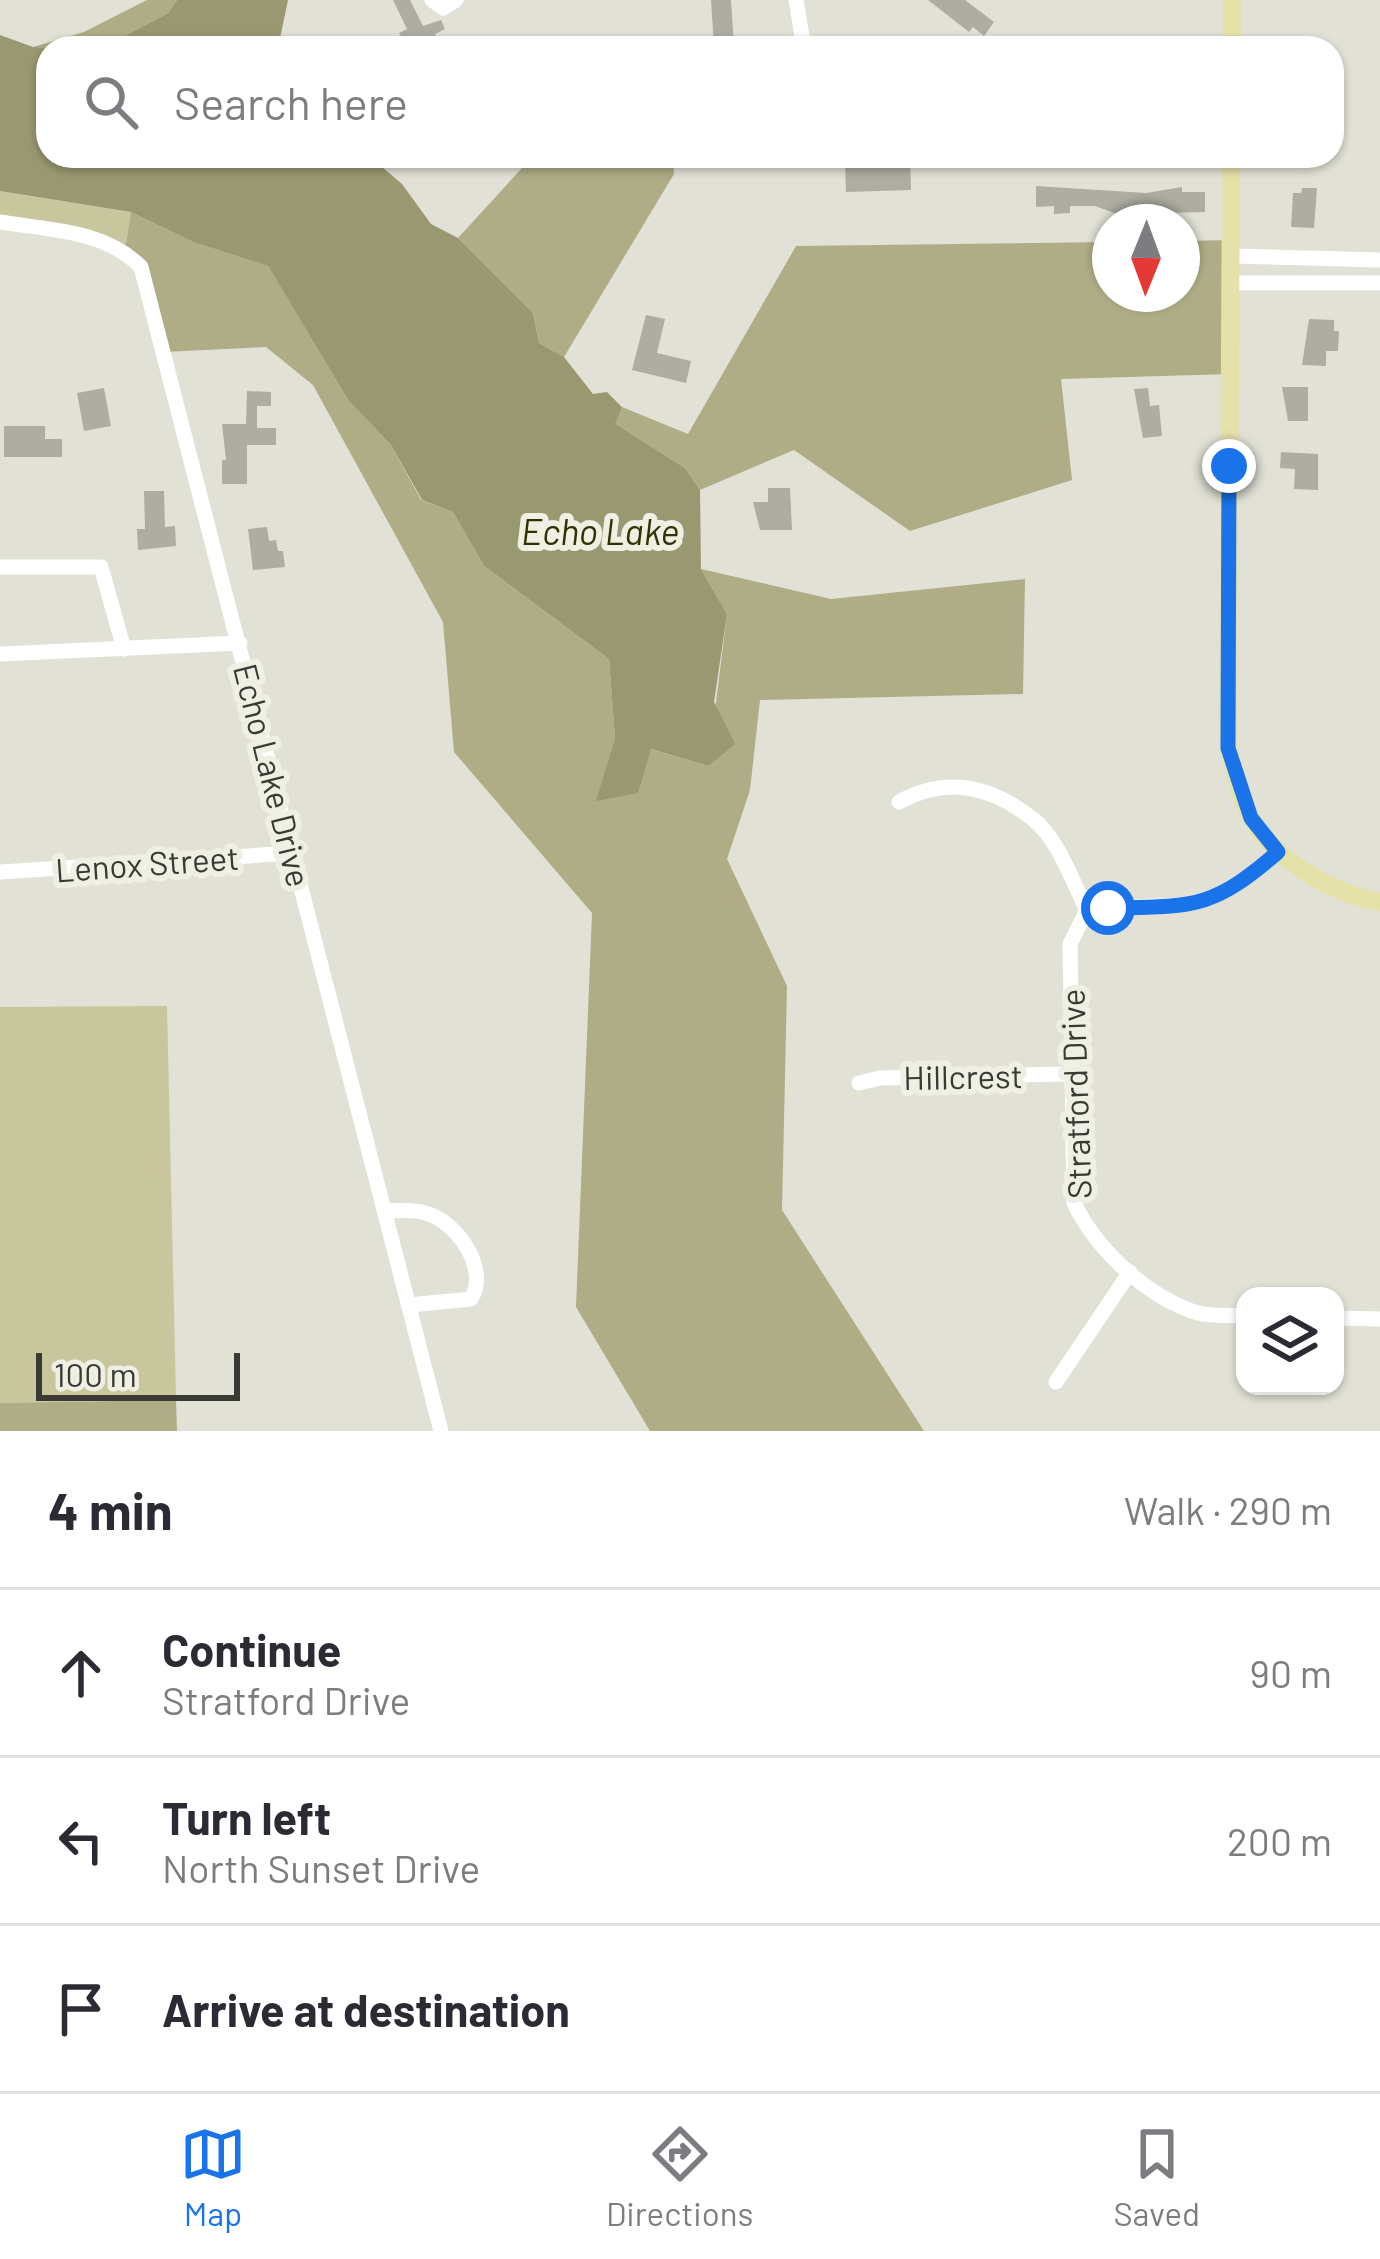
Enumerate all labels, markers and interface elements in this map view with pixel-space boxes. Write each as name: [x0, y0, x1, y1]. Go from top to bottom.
search box: [36, 36, 1344, 168]
icon: search: [78, 69, 144, 135]
text: Search here: [174, 75, 408, 129]
north arrow: [1092, 204, 1200, 312]
route end: [1202, 439, 1256, 493]
water label: Echo Lake: [521, 509, 679, 552]
street label: Echo Lake Drive: [226, 659, 320, 891]
street label: Lenox Street: [54, 837, 240, 889]
route start: [1081, 881, 1135, 935]
street label: Stratford Drive: [1051, 988, 1099, 1200]
street label: Hillcrest: [903, 1055, 1023, 1097]
map controls: [1236, 1287, 1344, 1395]
button: layers: [1236, 1287, 1344, 1395]
scale bar: [36, 1347, 240, 1400]
text: 100 m: [54, 1354, 137, 1394]
text: 4 min: [48, 1479, 173, 1540]
text: Walk · 290 m: [1124, 1486, 1332, 1533]
text: Continue: [162, 1622, 341, 1676]
icon: ahead: [48, 1640, 114, 1706]
text: 90 m: [1250, 1649, 1332, 1696]
text: Stratford Drive: [162, 1676, 410, 1723]
text: Turn left: [162, 1790, 331, 1844]
icon: left: [48, 1808, 114, 1874]
text: 200 m: [1227, 1817, 1332, 1864]
text: North Sunset Drive: [162, 1844, 480, 1891]
icon: arrive: [48, 1976, 114, 2042]
text: Arrive at destination: [162, 1982, 570, 2036]
tab: Map: [180, 2121, 246, 2233]
tab: Directions: [606, 2121, 753, 2233]
tab: Saved: [1113, 2121, 1200, 2233]

